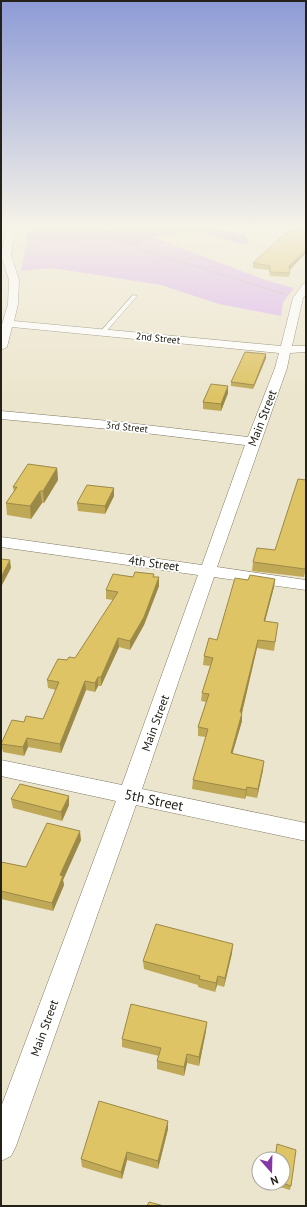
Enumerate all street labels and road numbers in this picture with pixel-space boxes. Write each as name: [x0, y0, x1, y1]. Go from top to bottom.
street label: 2nd Street: [135, 329, 181, 347]
street label: Main Street: [244, 388, 280, 448]
street label: 3rd Street: [105, 418, 149, 436]
street label: 4th Street: [128, 552, 180, 574]
street label: Main Street: [138, 693, 172, 753]
street label: 5th Street: [123, 785, 185, 815]
street label: Main Street: [27, 998, 61, 1058]

